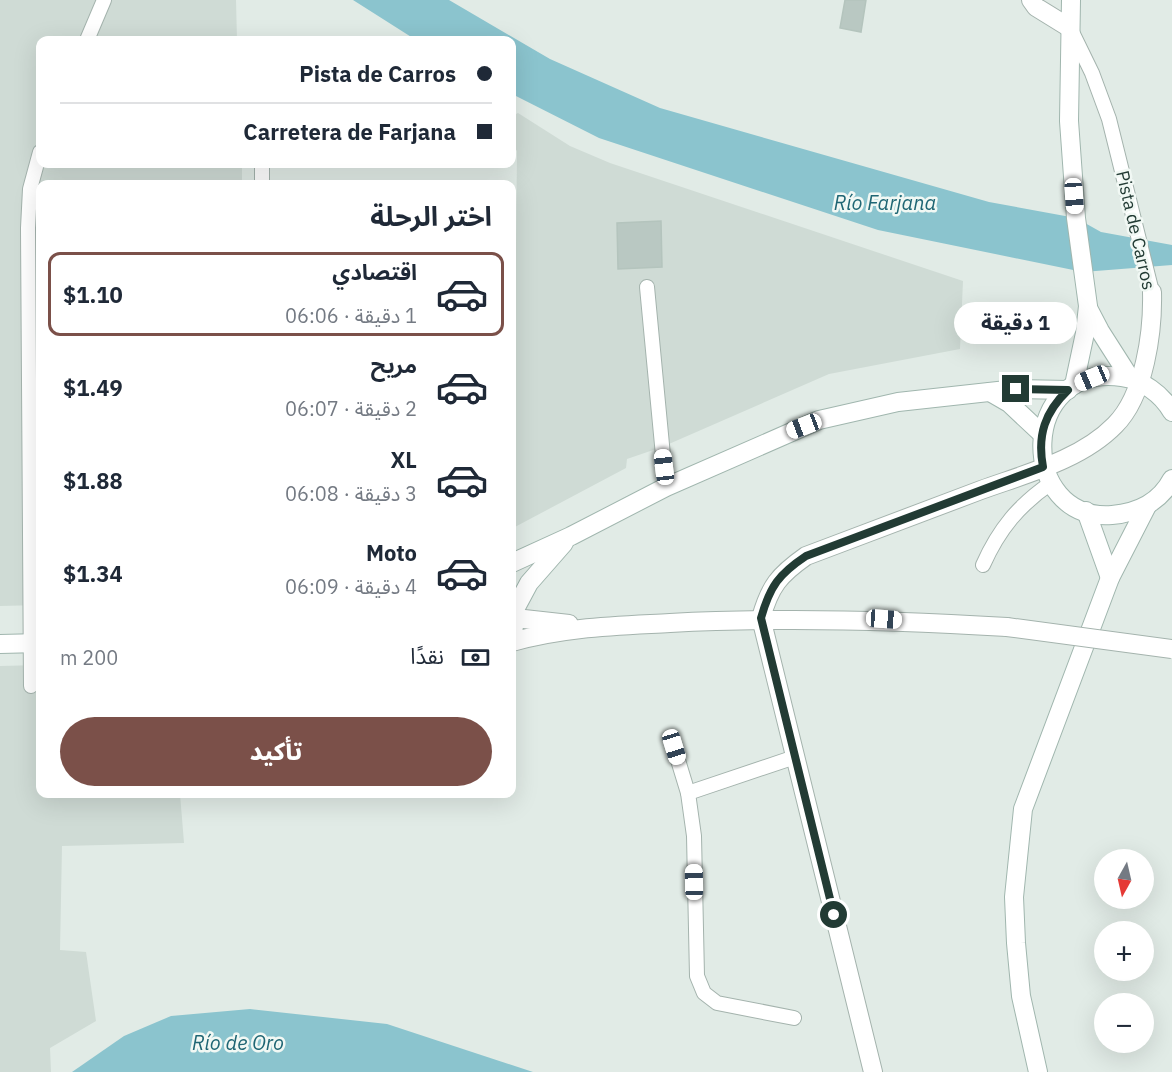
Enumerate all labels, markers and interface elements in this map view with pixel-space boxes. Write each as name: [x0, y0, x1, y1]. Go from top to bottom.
text: Pista de Carros: [299, 59, 456, 88]
text: Carretera de Farjana: [243, 117, 456, 146]
street label: Pista de Carros: [1111, 168, 1161, 292]
car: [1064, 177, 1084, 215]
water label: Río Farjana: [834, 189, 936, 216]
text: اختر الرحلة: [370, 198, 492, 233]
text: اقتصادي: [332, 257, 417, 286]
icon: car: [435, 267, 489, 321]
text: $1.10: [63, 280, 123, 309]
text: 1 دقيقة · 06:06: [285, 302, 417, 329]
callout: 1 دقيقة: [954, 302, 1078, 344]
text: 1 دقيقة: [981, 309, 1050, 336]
text: مريح: [371, 350, 417, 379]
icon: car: [435, 360, 489, 414]
car: [1072, 363, 1112, 393]
text: $1.49: [63, 373, 123, 402]
route end: [1002, 375, 1029, 402]
text: 2 دقيقة · 06:07: [285, 395, 417, 422]
car: [784, 411, 824, 441]
text: XL: [391, 445, 417, 474]
car: [653, 448, 675, 486]
icon: car: [435, 453, 489, 507]
text: $1.88: [63, 466, 123, 495]
text: 3 دقيقة · 06:08: [285, 480, 417, 507]
text: Moto: [366, 538, 417, 567]
icon: car: [435, 546, 489, 600]
text: $1.34: [63, 559, 123, 588]
text: 4 دقيقة · 06:09: [285, 573, 417, 600]
car: [865, 609, 903, 629]
text: نقدًا: [410, 641, 444, 670]
icon: cash: [459, 641, 492, 674]
text: 200 m: [60, 644, 118, 671]
button: تأكيد: [60, 717, 492, 786]
car: [660, 727, 688, 767]
north arrow: [1094, 849, 1154, 909]
map controls: [1094, 849, 1154, 1053]
car: [685, 864, 703, 900]
route start: [820, 901, 847, 928]
button: +: [1094, 921, 1154, 981]
button: −: [1094, 993, 1154, 1053]
water label: Río de Oro: [192, 1029, 284, 1056]

